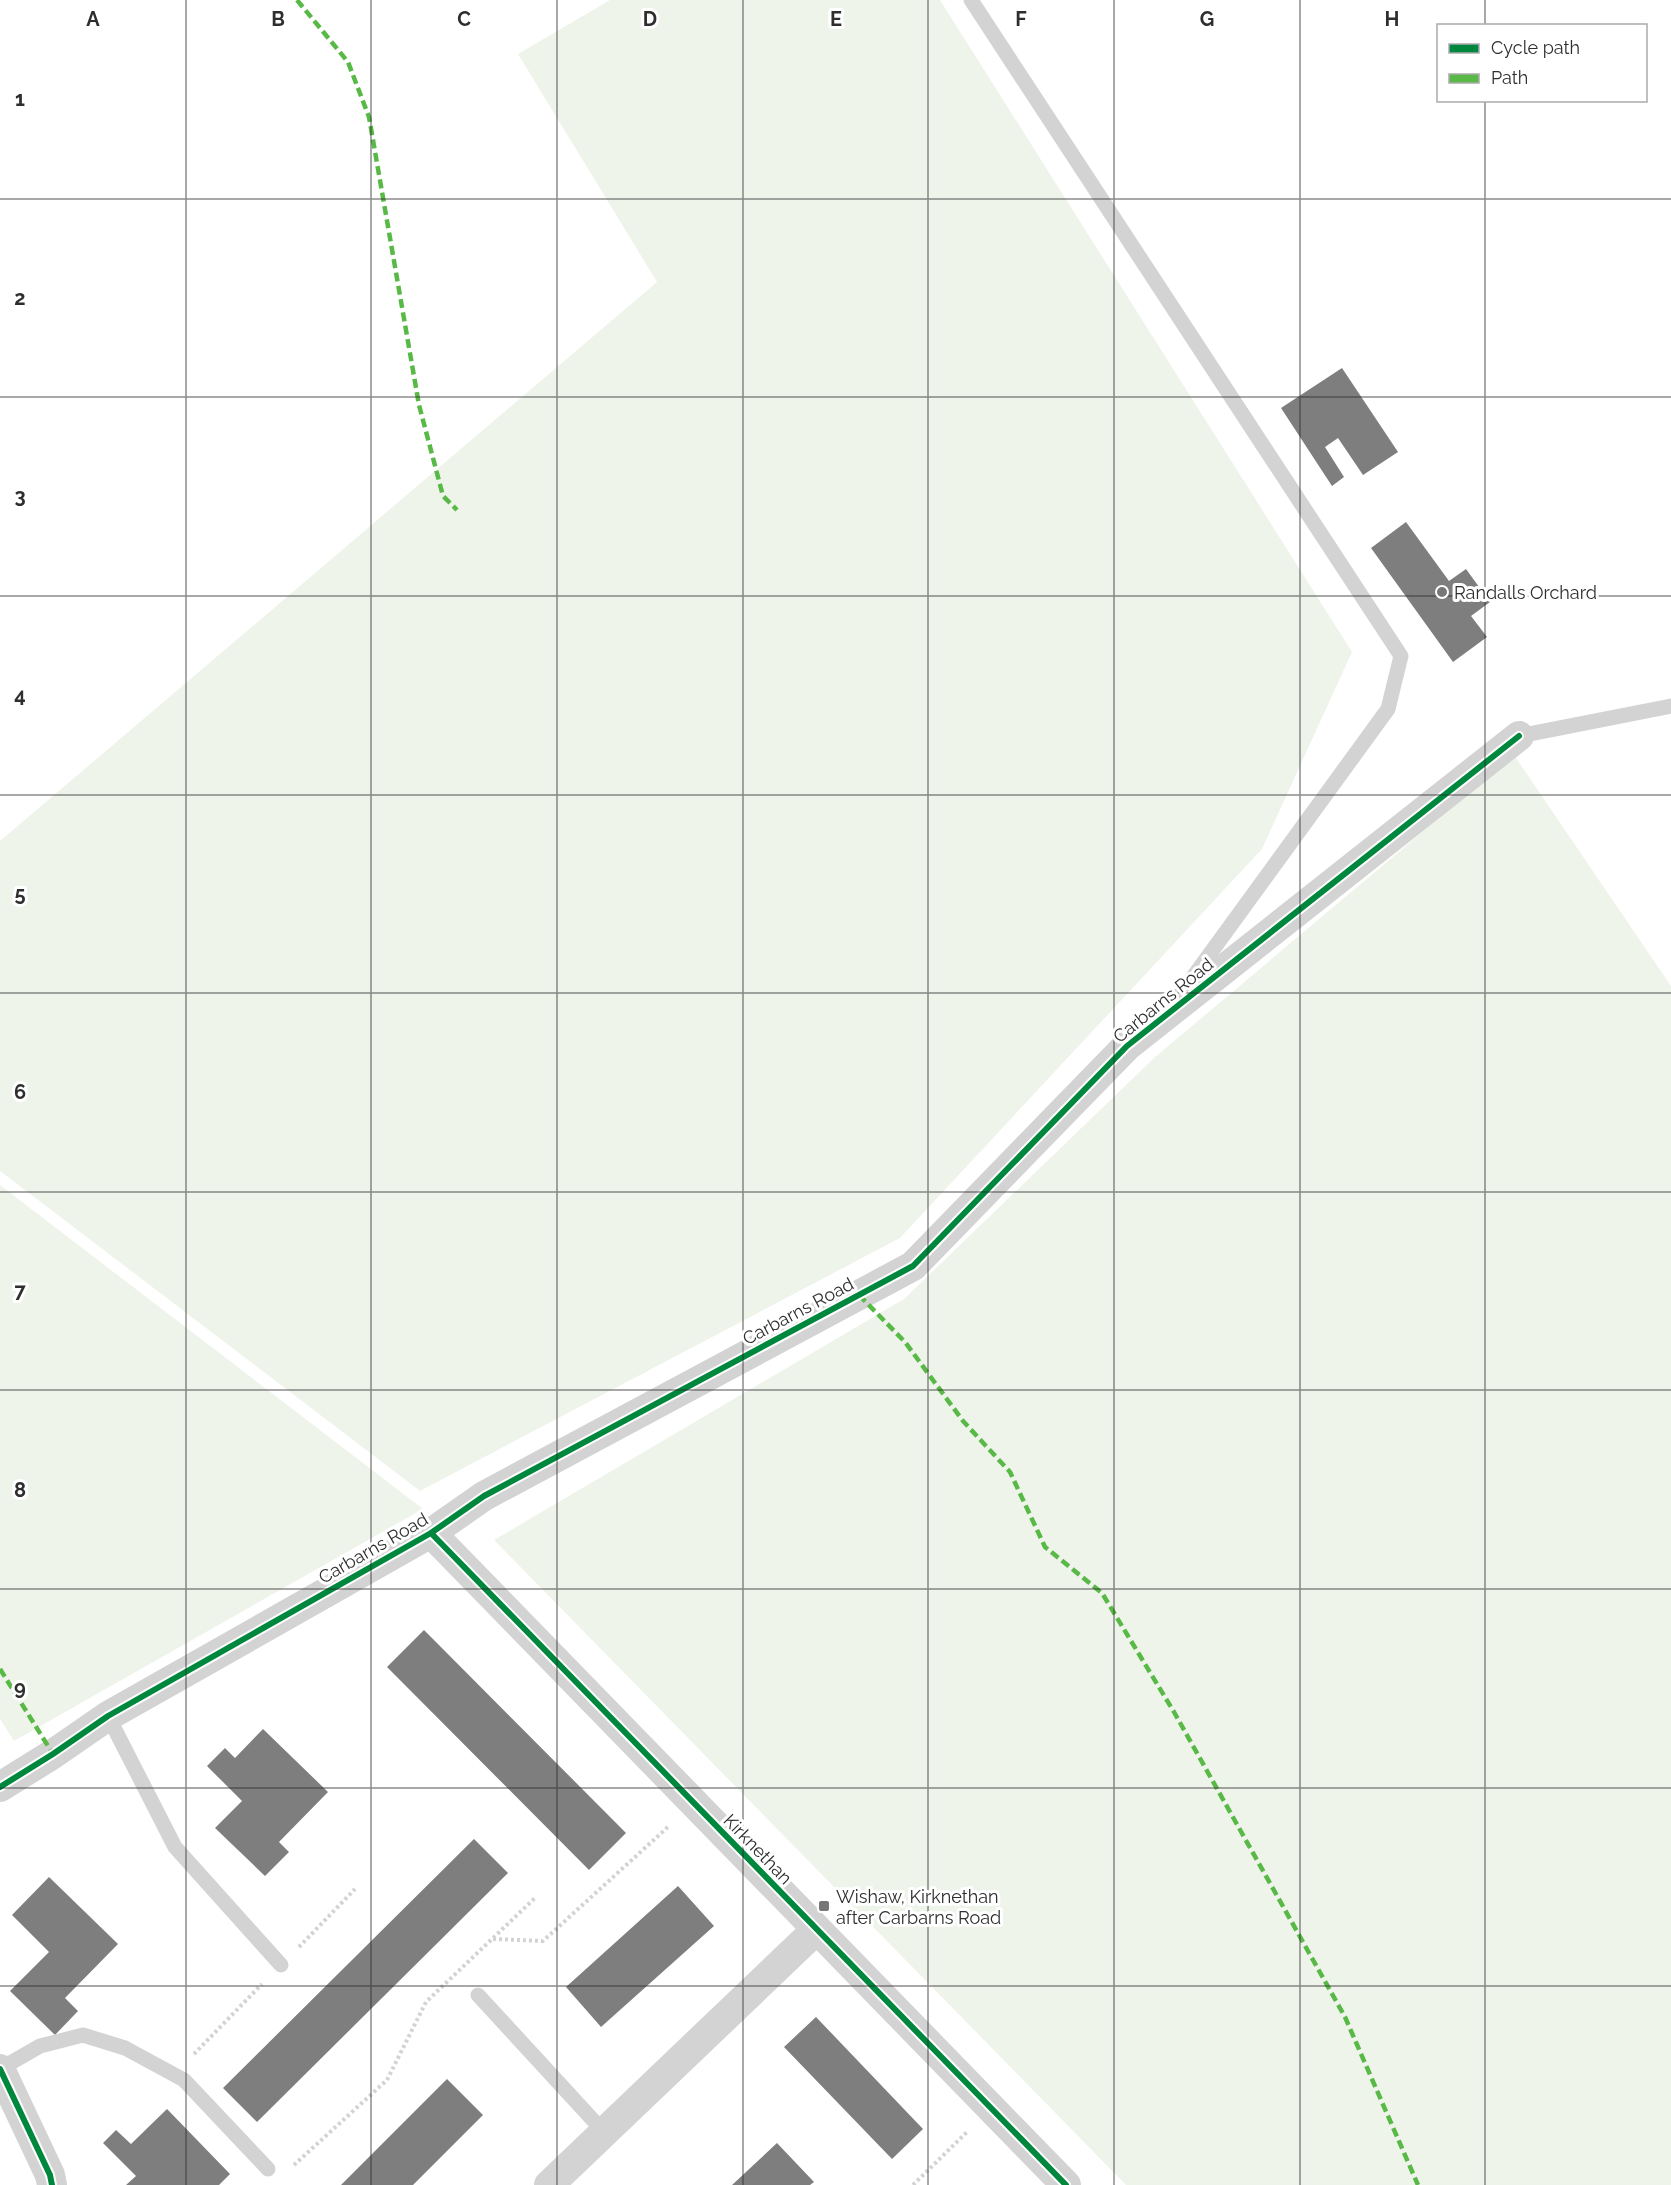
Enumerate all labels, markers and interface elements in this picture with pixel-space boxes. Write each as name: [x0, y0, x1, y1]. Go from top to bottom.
text: A: [86, 7, 100, 31]
text: B: [271, 7, 285, 31]
text: C: [457, 7, 471, 31]
text: D: [643, 7, 657, 31]
text: E: [830, 7, 842, 31]
text: F: [1015, 7, 1027, 31]
text: G: [1200, 7, 1214, 31]
text: H: [1385, 7, 1399, 31]
legend: [1437, 24, 1647, 102]
text: Cycle path: [1491, 37, 1580, 58]
text: Path: [1491, 67, 1528, 88]
text: 1: [15, 87, 25, 111]
text: 2: [14, 286, 26, 310]
text: 3: [14, 484, 26, 508]
place label: Randalls Orchard: [1454, 582, 1597, 603]
marker: Randalls Orchard: [1435, 585, 1449, 599]
text: 4: [14, 683, 26, 707]
text: 5: [14, 882, 26, 906]
street label: Carbarns Road: [1109, 953, 1217, 1047]
text: 6: [14, 1080, 26, 1104]
street label: Carbarns Road: [739, 1273, 857, 1349]
text: 7: [14, 1279, 26, 1303]
text: 8: [14, 1478, 26, 1502]
street label: Carbarns Road: [315, 1508, 431, 1588]
text: 9: [14, 1676, 26, 1700]
street label: Kirknethan: [719, 1810, 797, 1888]
place label: Wishaw, Kirknethan after Carbarns Road: [836, 1886, 1001, 1928]
marker: Wishaw, Kirknethan after Carbarns Road: [817, 1899, 831, 1913]

